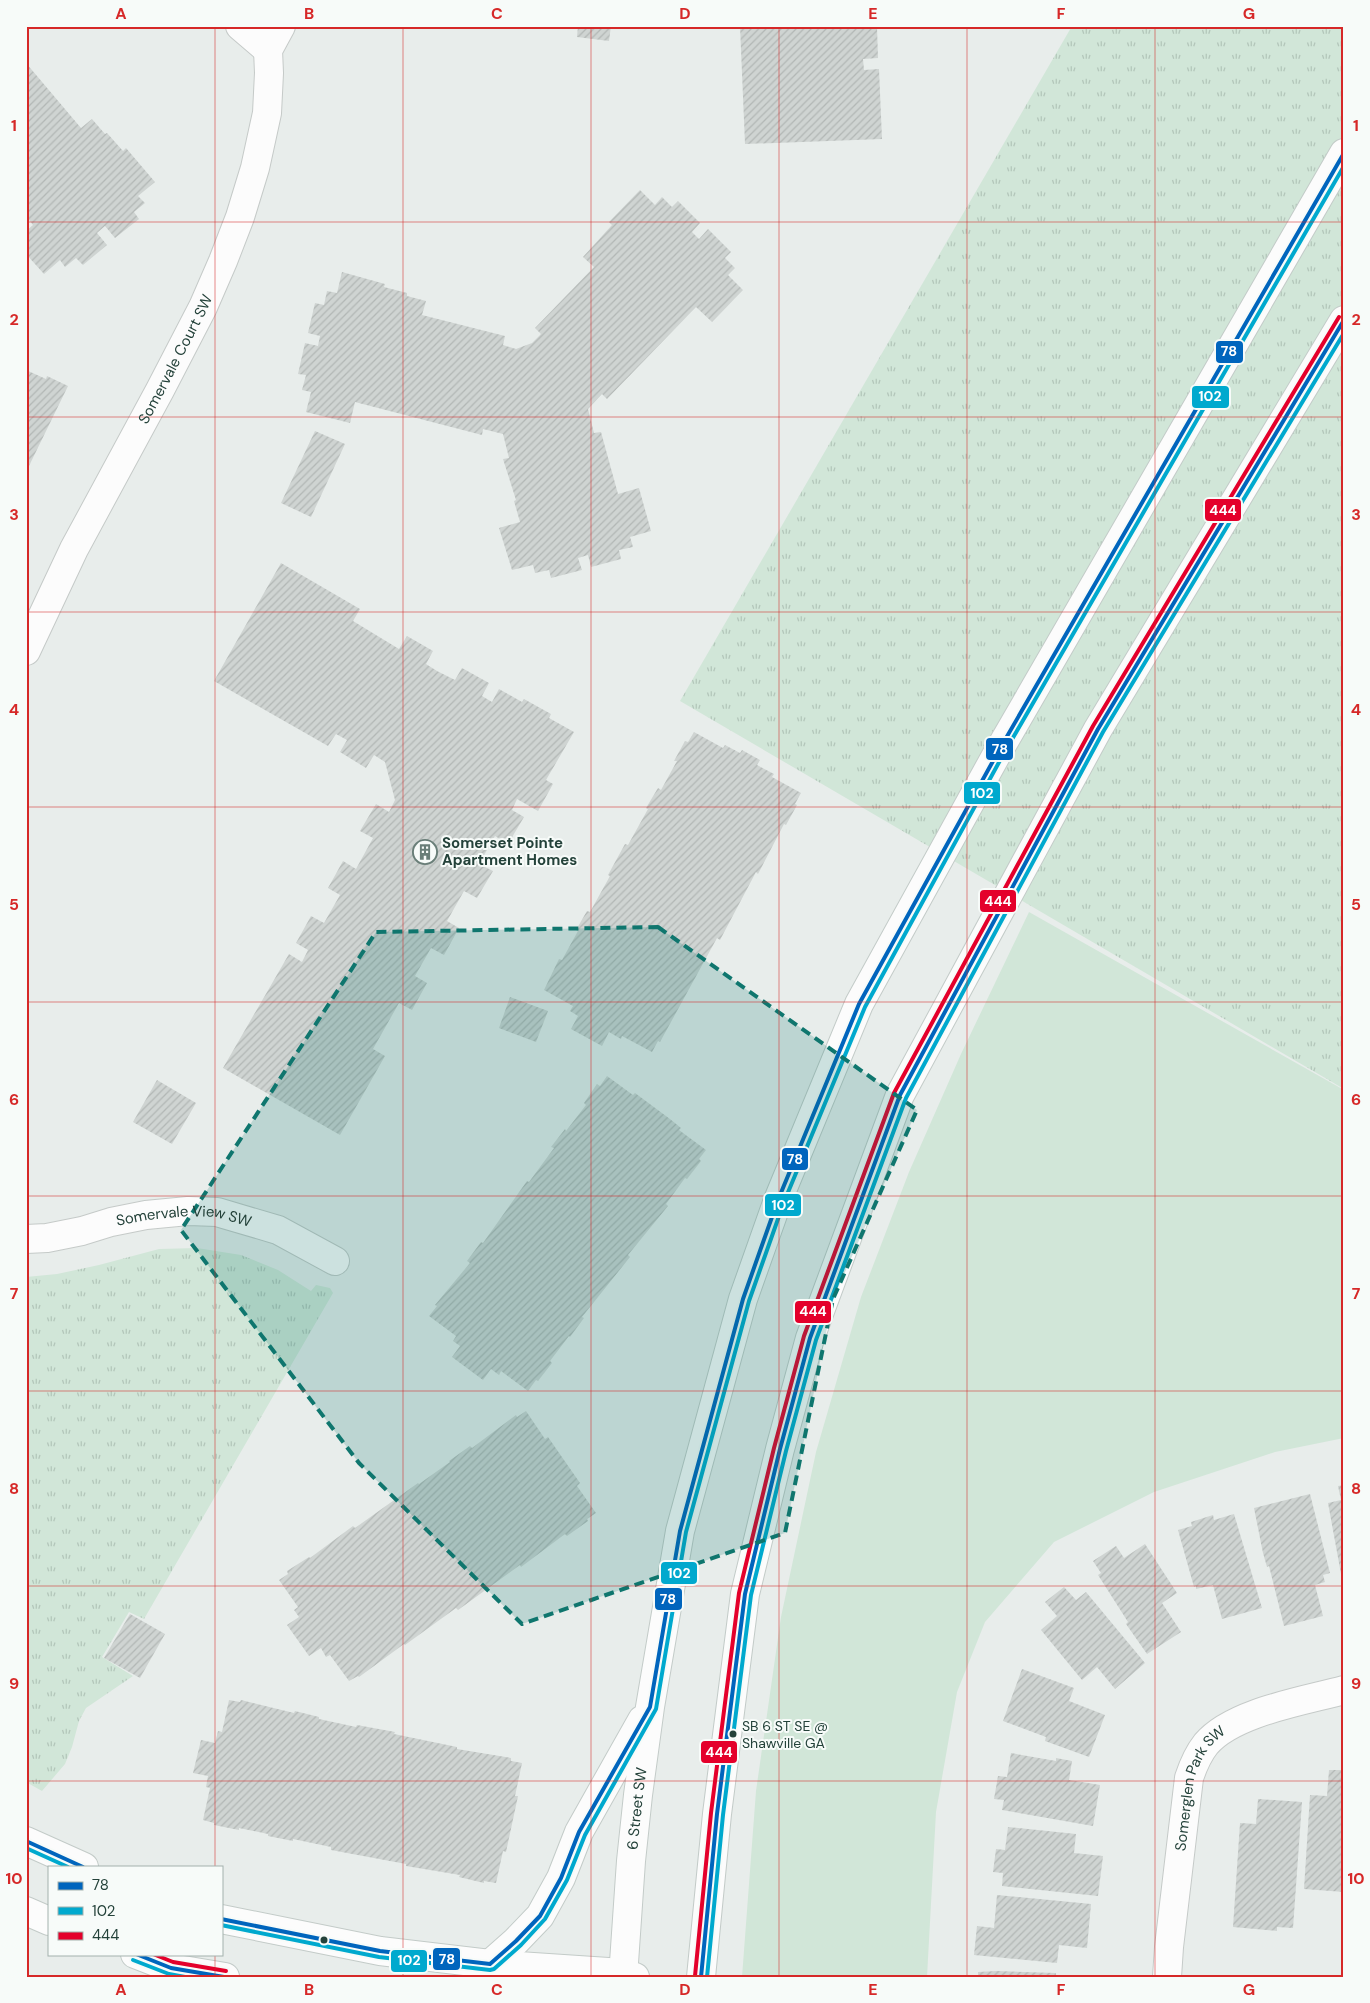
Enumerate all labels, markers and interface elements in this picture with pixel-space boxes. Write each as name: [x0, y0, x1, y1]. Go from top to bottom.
text: A: [115, 3, 127, 24]
text: B: [304, 3, 314, 24]
text: C: [491, 3, 503, 24]
text: D: [679, 3, 691, 24]
text: E: [868, 3, 878, 24]
text: F: [1057, 3, 1066, 24]
text: G: [1243, 3, 1255, 24]
text: 1: [11, 115, 17, 136]
text: 1: [1353, 115, 1359, 136]
street label: Somervale Court SW: [134, 291, 217, 427]
text: 2: [9, 309, 19, 330]
text: 2: [1351, 309, 1361, 330]
line badge: 78: [1215, 340, 1244, 364]
text: 78: [1221, 342, 1237, 360]
line badge: 102: [1191, 385, 1230, 409]
text: 102: [1199, 387, 1221, 405]
line badge: 444: [1204, 498, 1242, 522]
text: 444: [1209, 501, 1237, 519]
text: 3: [9, 504, 19, 525]
text: 3: [1351, 504, 1361, 525]
text: 4: [9, 699, 19, 720]
text: 4: [1351, 699, 1361, 720]
line badge: 78: [985, 737, 1014, 761]
text: 78: [992, 740, 1008, 758]
line badge: 102: [963, 781, 1001, 805]
text: 102: [971, 784, 993, 802]
place label: Somerset Pointe Apartment Homes: [442, 833, 577, 870]
building icon: Somerset Pointe Apartment Homes: [412, 839, 438, 865]
line badge: 444: [979, 889, 1017, 913]
text: 444: [984, 892, 1012, 910]
text: 5: [9, 894, 19, 915]
text: 5: [1351, 894, 1361, 915]
text: 6: [9, 1089, 19, 1110]
text: 6: [1351, 1089, 1361, 1110]
line badge: 78: [781, 1147, 809, 1171]
text: 78: [787, 1150, 803, 1168]
line badge: 102: [764, 1193, 802, 1217]
text: 102: [772, 1196, 794, 1214]
street label: Somervale View SW: [114, 1201, 254, 1232]
text: 7: [10, 1283, 19, 1304]
text: 7: [1352, 1283, 1361, 1304]
line badge: 444: [794, 1300, 832, 1324]
text: 444: [799, 1302, 827, 1320]
text: 8: [9, 1478, 19, 1499]
text: 8: [1351, 1478, 1361, 1499]
line badge: 102: [660, 1561, 698, 1585]
text: 102: [668, 1564, 690, 1582]
line badge: 78: [654, 1587, 683, 1611]
text: 78: [660, 1590, 676, 1608]
text: 9: [9, 1673, 19, 1694]
text: 9: [1351, 1673, 1361, 1694]
place label: SB 6 ST SE @ Shawville GA: [742, 1717, 828, 1752]
street label: Somerglen Park SW: [1170, 1721, 1230, 1852]
marker: SB 6 ST SE @ Shawville GA: [728, 1729, 738, 1739]
line badge: 444: [700, 1740, 738, 1764]
text: 444: [705, 1743, 733, 1761]
street label: 6 Street SW: [622, 1766, 652, 1851]
legend: [48, 1866, 222, 1956]
text: 10: [5, 1868, 23, 1889]
text: 10: [1347, 1868, 1365, 1889]
text: 78: [92, 1875, 109, 1895]
text: 102: [92, 1901, 115, 1921]
text: 444: [92, 1925, 119, 1945]
unlabelled marker: [319, 1935, 329, 1945]
line badge: 78: [432, 1947, 461, 1971]
line badge: 102: [390, 1949, 428, 1973]
text: 78: [439, 1950, 455, 1968]
text: 102: [398, 1951, 420, 1969]
text: A: [115, 1979, 127, 2000]
text: B: [304, 1979, 314, 2000]
text: C: [491, 1979, 503, 2000]
text: D: [679, 1979, 691, 2000]
text: E: [868, 1979, 878, 2000]
text: F: [1057, 1979, 1066, 2000]
text: G: [1243, 1979, 1255, 2000]

